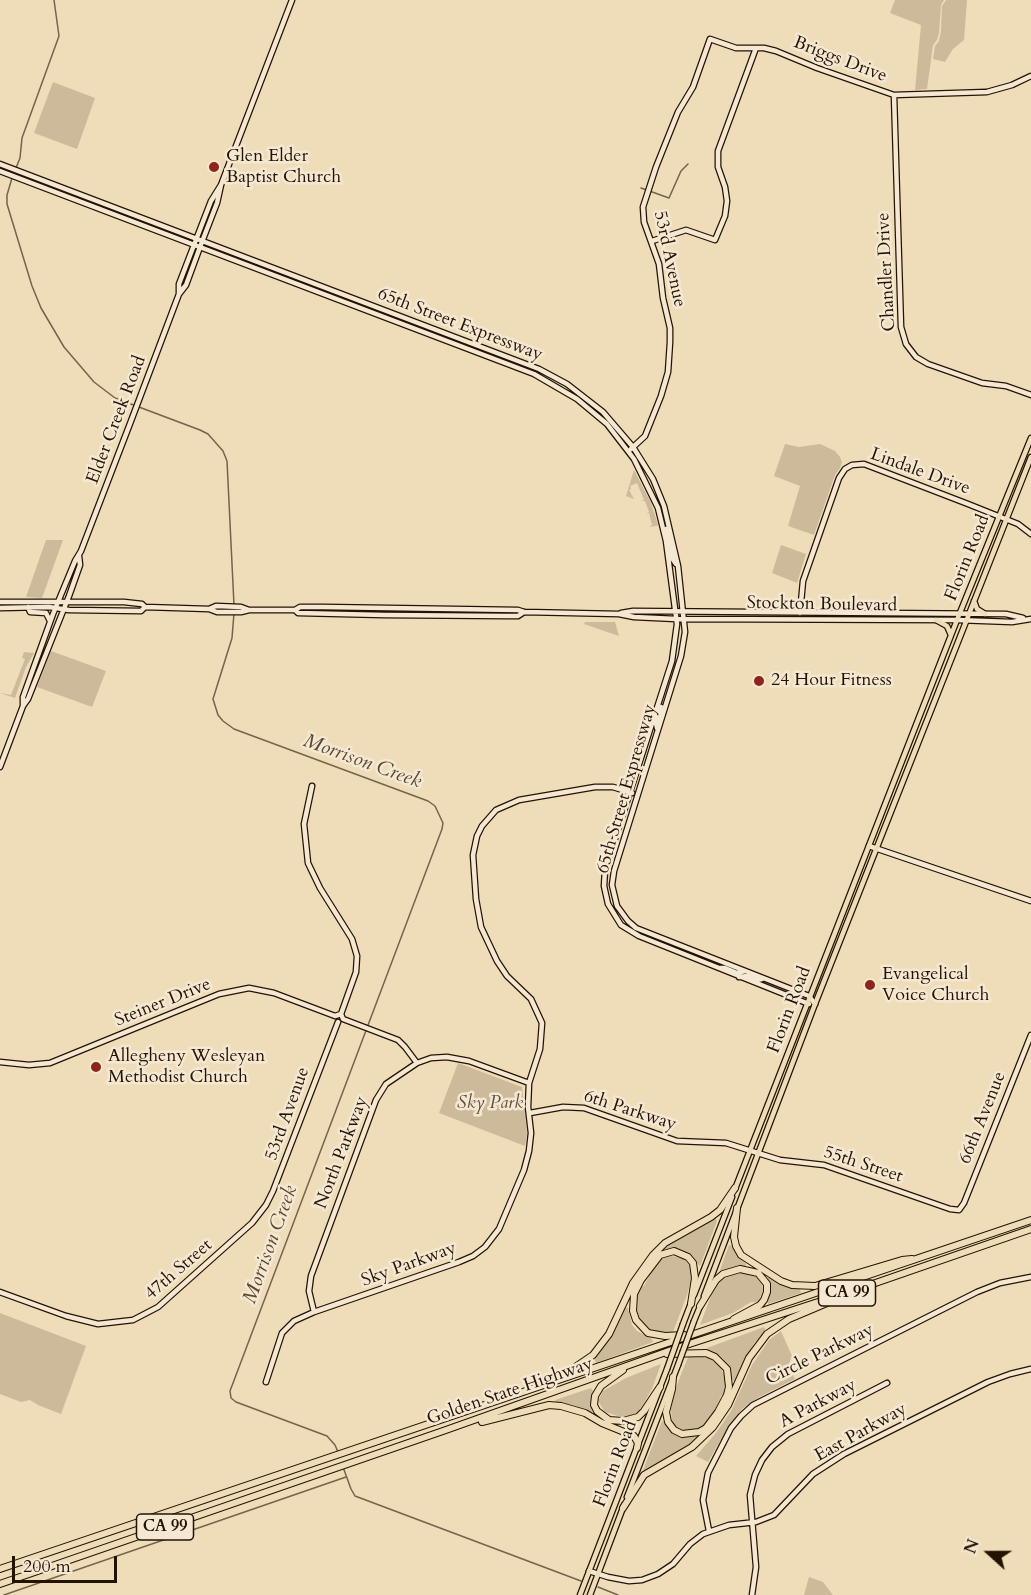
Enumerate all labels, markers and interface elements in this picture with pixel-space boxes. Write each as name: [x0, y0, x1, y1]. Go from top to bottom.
street label: Briggs Drive: [790, 32, 890, 88]
place label: Glen Elder Baptist Church: [226, 146, 341, 188]
marker: Glen Elder Baptist Church: [207, 160, 221, 174]
street label: 53rd Avenue: [648, 209, 690, 309]
street label: Chandler Drive: [873, 212, 901, 332]
street label: 65th Street Expressway: [374, 284, 546, 366]
street label: Elder Creek Road: [83, 353, 151, 487]
street label: Lindale Drive: [867, 444, 973, 500]
street label: Florin Road: [941, 512, 995, 604]
street label: Stockton Boulevard: [747, 593, 897, 617]
place label: 24 Hour Fitness: [771, 670, 892, 692]
marker: 24 Hour Fitness: [752, 674, 766, 688]
street label: 65th Street Expressway: [592, 702, 662, 876]
water label: Morrison Creek: [300, 730, 424, 794]
street label: Florin Road: [764, 964, 816, 1056]
place label: Evangelical Voice Church: [882, 964, 989, 1006]
street label: Steiner Drive: [112, 974, 214, 1032]
marker: Evangelical Voice Church: [863, 978, 877, 992]
place label: Allegheny Wesleyan Methodist Church: [108, 1046, 265, 1088]
marker: Allegheny Wesleyan Methodist Church: [89, 1060, 103, 1074]
street label: 53rd Avenue: [261, 1064, 315, 1164]
street label: 66th Avenue: [955, 1069, 1011, 1167]
street label: 6th Parkway: [581, 1086, 679, 1136]
park label: Sky Park: [457, 1093, 523, 1115]
street label: North Parkway: [311, 1094, 373, 1212]
street label: 55th Street: [821, 1142, 905, 1188]
water label: Morrison Creek: [239, 1183, 303, 1307]
street label: 47th Street: [141, 1235, 217, 1305]
street label: Sky Parkway: [359, 1238, 459, 1292]
road number: CA 99: [818, 1280, 876, 1306]
street label: Circle Parkway: [762, 1320, 878, 1390]
street label: Golden State Highway: [424, 1353, 596, 1431]
street label: A Parkway: [776, 1375, 860, 1433]
street label: East Parkway: [811, 1399, 911, 1467]
street label: Florin Road: [590, 1418, 642, 1510]
road number: CA 99: [136, 1514, 194, 1540]
north arrow: [959, 1523, 1019, 1583]
text: N: [959, 1536, 985, 1557]
scale bar: [15, 1544, 120, 1582]
text: 200 m: [23, 1554, 71, 1579]

